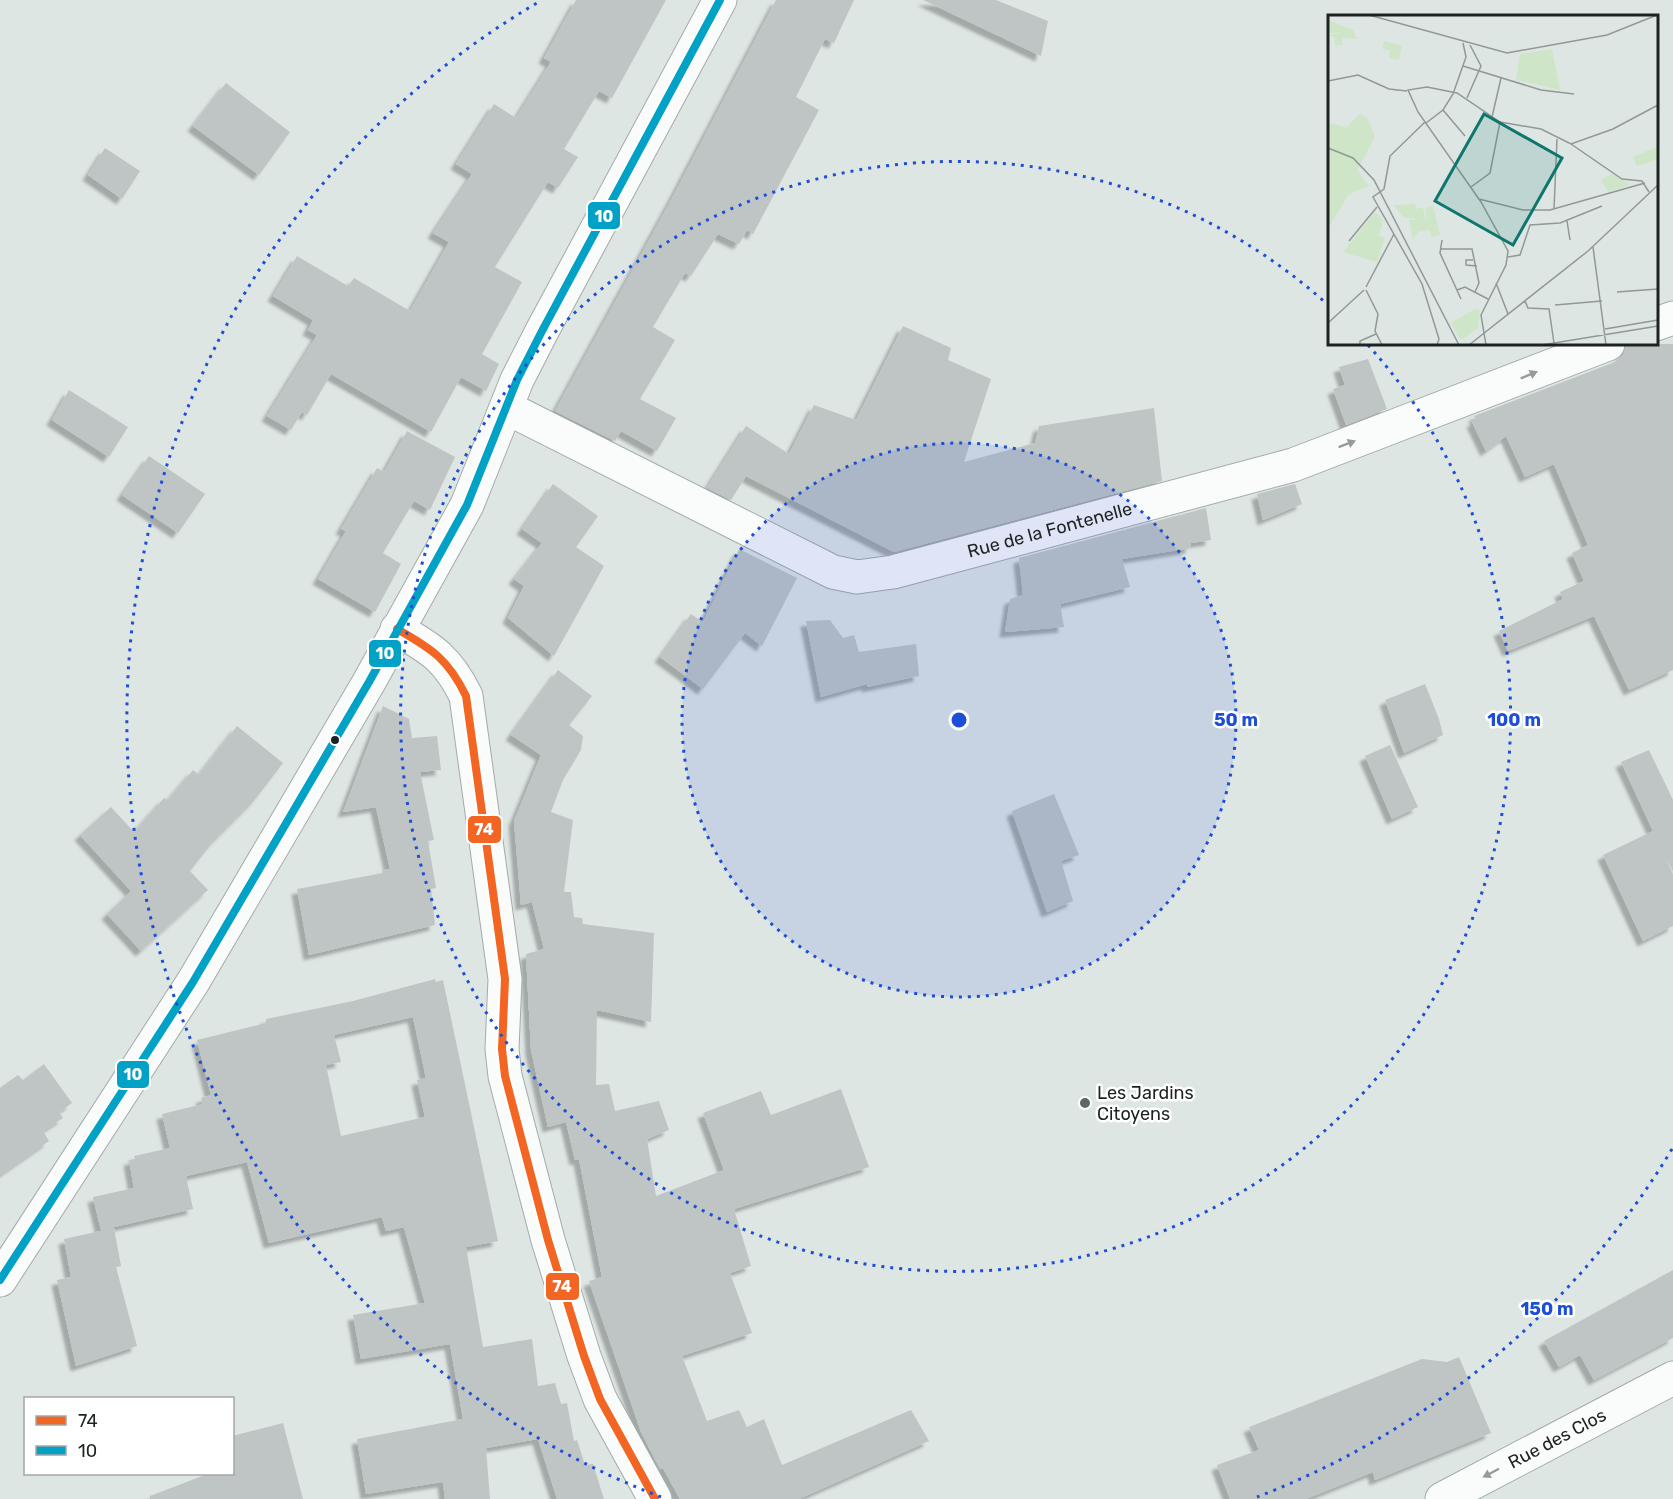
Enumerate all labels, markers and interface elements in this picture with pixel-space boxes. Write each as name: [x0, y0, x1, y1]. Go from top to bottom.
inset map: [1328, 15, 1658, 345]
line badge: 10: [587, 201, 621, 230]
text: 10: [595, 207, 614, 226]
one-way arrow: [1520, 370, 1538, 380]
one-way arrow: [1339, 439, 1357, 449]
street label: Rue de la Fontenelle: [965, 498, 1134, 563]
line badge: 10: [368, 639, 402, 668]
text: 10: [376, 644, 395, 663]
text: 50 m: [1214, 709, 1258, 731]
text: 100 m: [1487, 709, 1541, 731]
centre of rings: [949, 710, 969, 730]
unlabelled marker: [329, 734, 341, 746]
line badge: 74: [467, 815, 502, 844]
text: 74: [474, 820, 494, 839]
line badge: 10: [116, 1060, 150, 1089]
text: 10: [124, 1065, 143, 1084]
place label: Les Jardins Citoyens: [1097, 1082, 1194, 1125]
marker: Les Jardins Citoyens: [1078, 1096, 1092, 1110]
line badge: 74: [545, 1272, 580, 1301]
text: 74: [552, 1277, 572, 1296]
text: 150 m: [1520, 1298, 1574, 1320]
legend: [24, 1397, 234, 1475]
street label: Rue des Clos: [1504, 1404, 1610, 1473]
text: 74: [78, 1410, 98, 1432]
text: 10: [78, 1440, 97, 1462]
one-way arrow: [1482, 1468, 1499, 1478]

